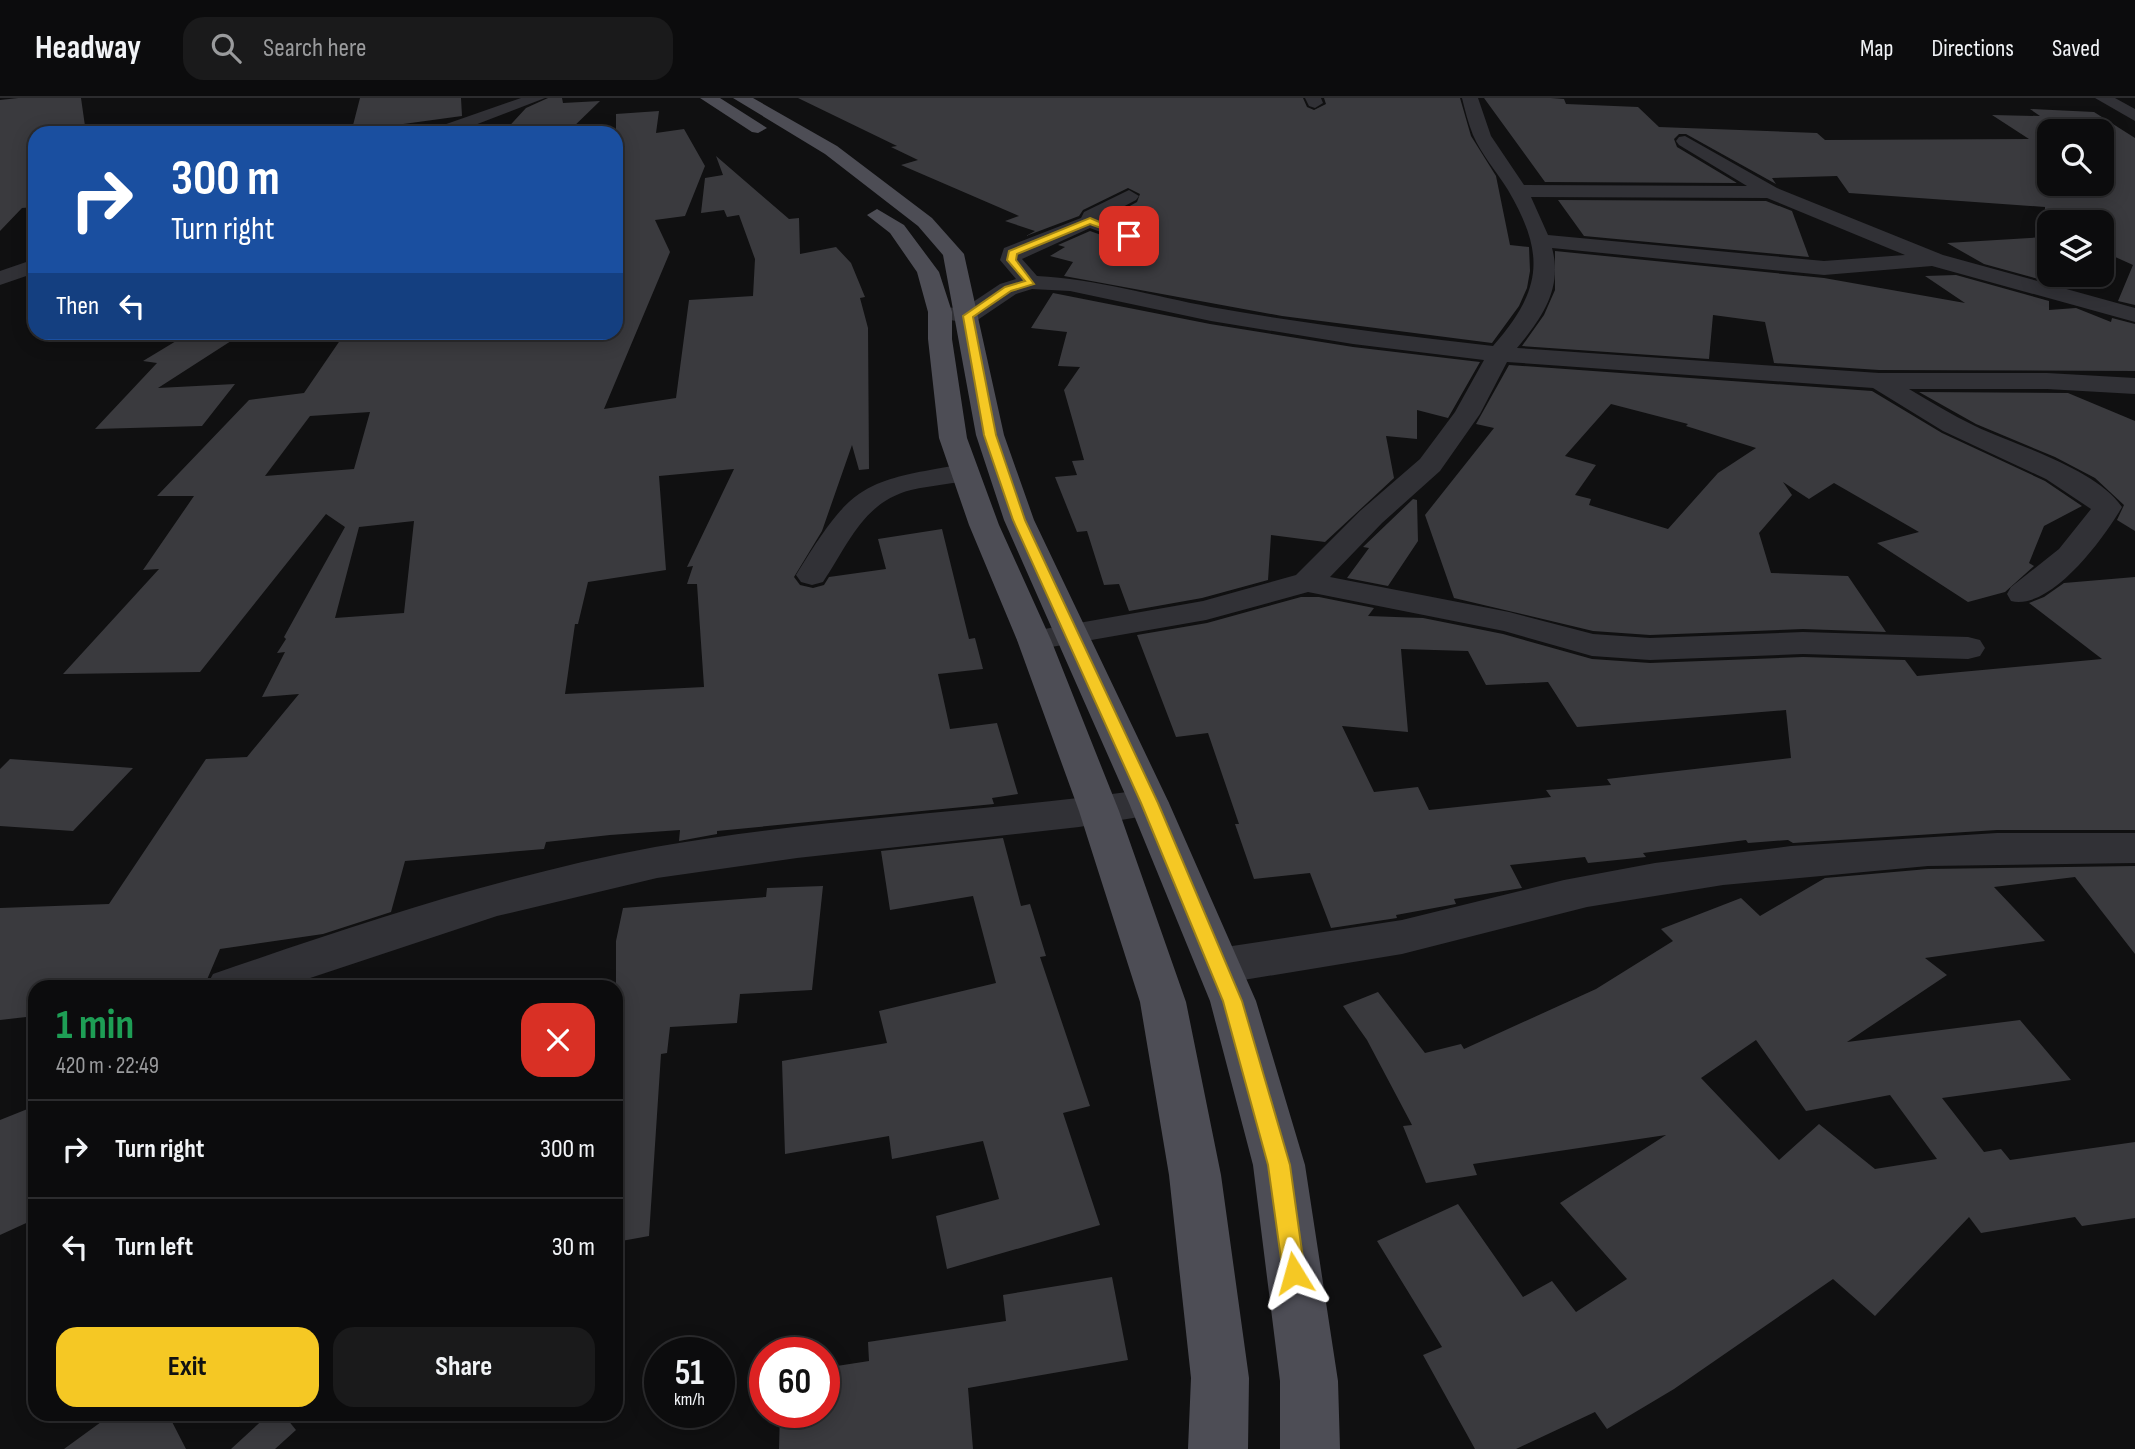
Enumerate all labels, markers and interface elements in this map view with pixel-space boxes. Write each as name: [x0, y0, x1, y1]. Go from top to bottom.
search box: [183, 17, 673, 80]
text: Headway: [35, 28, 141, 68]
icon: search: [207, 29, 245, 67]
text: Search here: [263, 33, 366, 64]
text: Map: [1860, 34, 1893, 63]
text: Directions: [1931, 34, 2014, 63]
text: Saved: [2052, 34, 2100, 63]
map controls: [2037, 119, 2114, 287]
button: search: [2037, 119, 2114, 196]
text: 300 m: [171, 150, 280, 209]
icon: right: [56, 154, 147, 245]
pin: [1099, 206, 1159, 266]
text: Turn right: [171, 210, 275, 249]
button: layers: [2037, 210, 2114, 287]
icon: arrive: [1110, 217, 1148, 255]
icon: left: [113, 287, 151, 325]
text: Then: [56, 291, 99, 322]
text: 1 min: [56, 1000, 134, 1051]
button: close: [521, 1003, 595, 1077]
text: 420 m · 22:49: [56, 1052, 159, 1080]
icon: right: [56, 1130, 94, 1168]
text: Turn right: [115, 1134, 204, 1165]
text: 300 m: [540, 1134, 595, 1165]
icon: left: [56, 1228, 94, 1266]
text: Turn left: [115, 1232, 193, 1263]
text: 30 m: [552, 1232, 595, 1263]
position arrow: [1257, 1236, 1331, 1310]
button: Exit: [56, 1327, 319, 1407]
button: Share: [333, 1327, 595, 1407]
speed limit sign: 60: [749, 1337, 840, 1428]
text: 51: [675, 1352, 704, 1395]
text: km/h: [674, 1389, 705, 1410]

